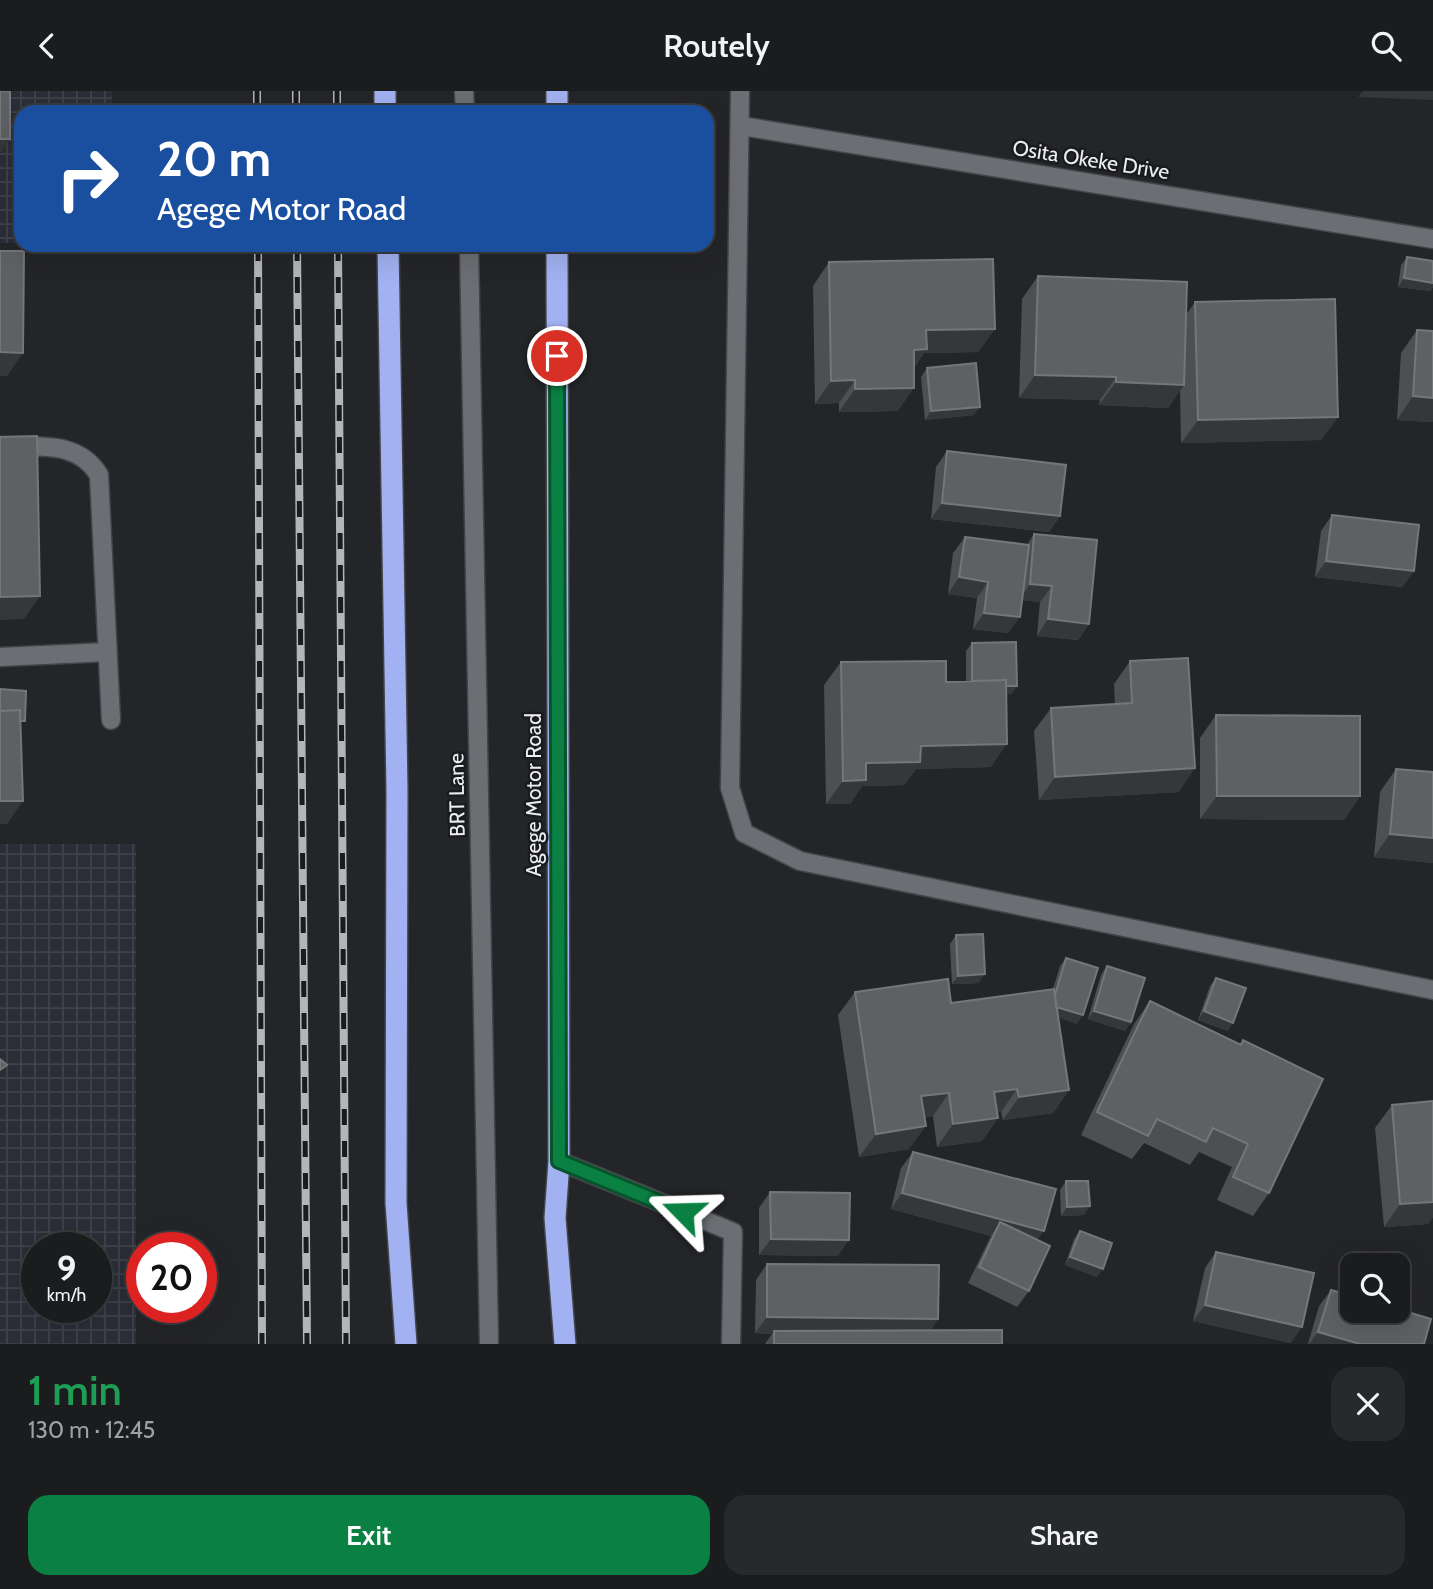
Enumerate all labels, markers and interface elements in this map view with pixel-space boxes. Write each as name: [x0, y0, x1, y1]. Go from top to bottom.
text: Routely: [663, 26, 770, 65]
icon: back: [28, 27, 66, 65]
icon: search: [1367, 27, 1405, 65]
text: 20 m: [157, 129, 271, 188]
icon: right: [42, 133, 133, 224]
street label: Osita Okeke Drive: [1011, 135, 1171, 184]
text: Agege Motor Road: [157, 189, 406, 228]
pin: [527, 326, 587, 386]
icon: arrive: [538, 337, 576, 375]
street label: Agege Motor Road: [521, 713, 546, 877]
street label: BRT Lane: [443, 753, 470, 837]
position arrow: [646, 1175, 720, 1249]
speed limit sign: 20: [126, 1232, 217, 1323]
text: 9: [57, 1247, 76, 1290]
map controls: [1340, 1253, 1410, 1323]
button: search: [1340, 1253, 1410, 1323]
text: km/h: [47, 1284, 86, 1306]
text: 1 min: [28, 1364, 122, 1416]
button: close: [1331, 1367, 1405, 1441]
text: 130 m · 12:45: [28, 1416, 155, 1444]
button: Exit: [28, 1495, 710, 1575]
button: Share: [724, 1495, 1405, 1575]

